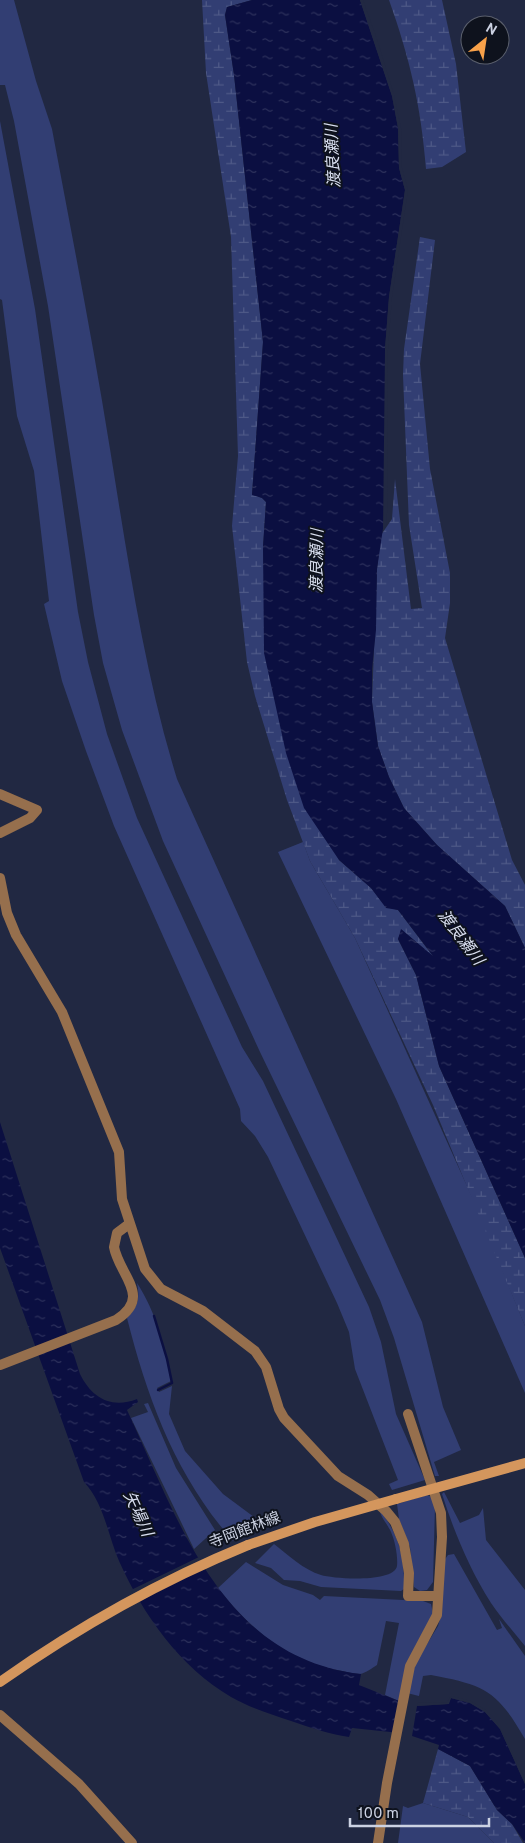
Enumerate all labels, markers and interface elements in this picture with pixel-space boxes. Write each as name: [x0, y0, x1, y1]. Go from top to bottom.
north arrow: [460, 15, 510, 65]
text: N: [482, 20, 499, 40]
water label: 渡良瀬川: [322, 122, 346, 188]
water label: 渡良瀬川: [307, 527, 329, 593]
water label: 渡良瀬川: [433, 906, 488, 971]
water label: 矢場川: [118, 1488, 157, 1542]
street label: 寺岡館林線: [207, 1509, 283, 1553]
scale bar: [350, 1796, 489, 1828]
text: 100 m: [358, 1805, 399, 1824]

